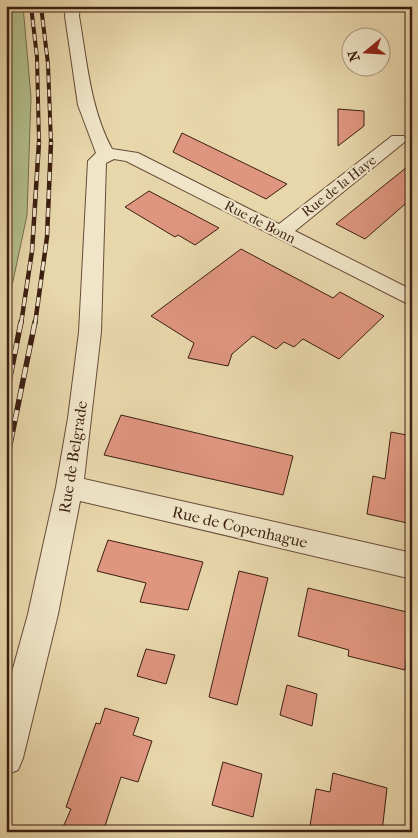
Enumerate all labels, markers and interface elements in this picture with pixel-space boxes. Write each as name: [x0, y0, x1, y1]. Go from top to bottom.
north arrow: [340, 28, 390, 78]
text: N: [344, 48, 364, 64]
street label: Rue de la Haye: [298, 152, 380, 220]
street label: Rue de Bonn: [222, 197, 298, 247]
street label: Rue de Belgrade: [55, 399, 91, 515]
street label: Rue de Copenhague: [170, 502, 310, 552]

